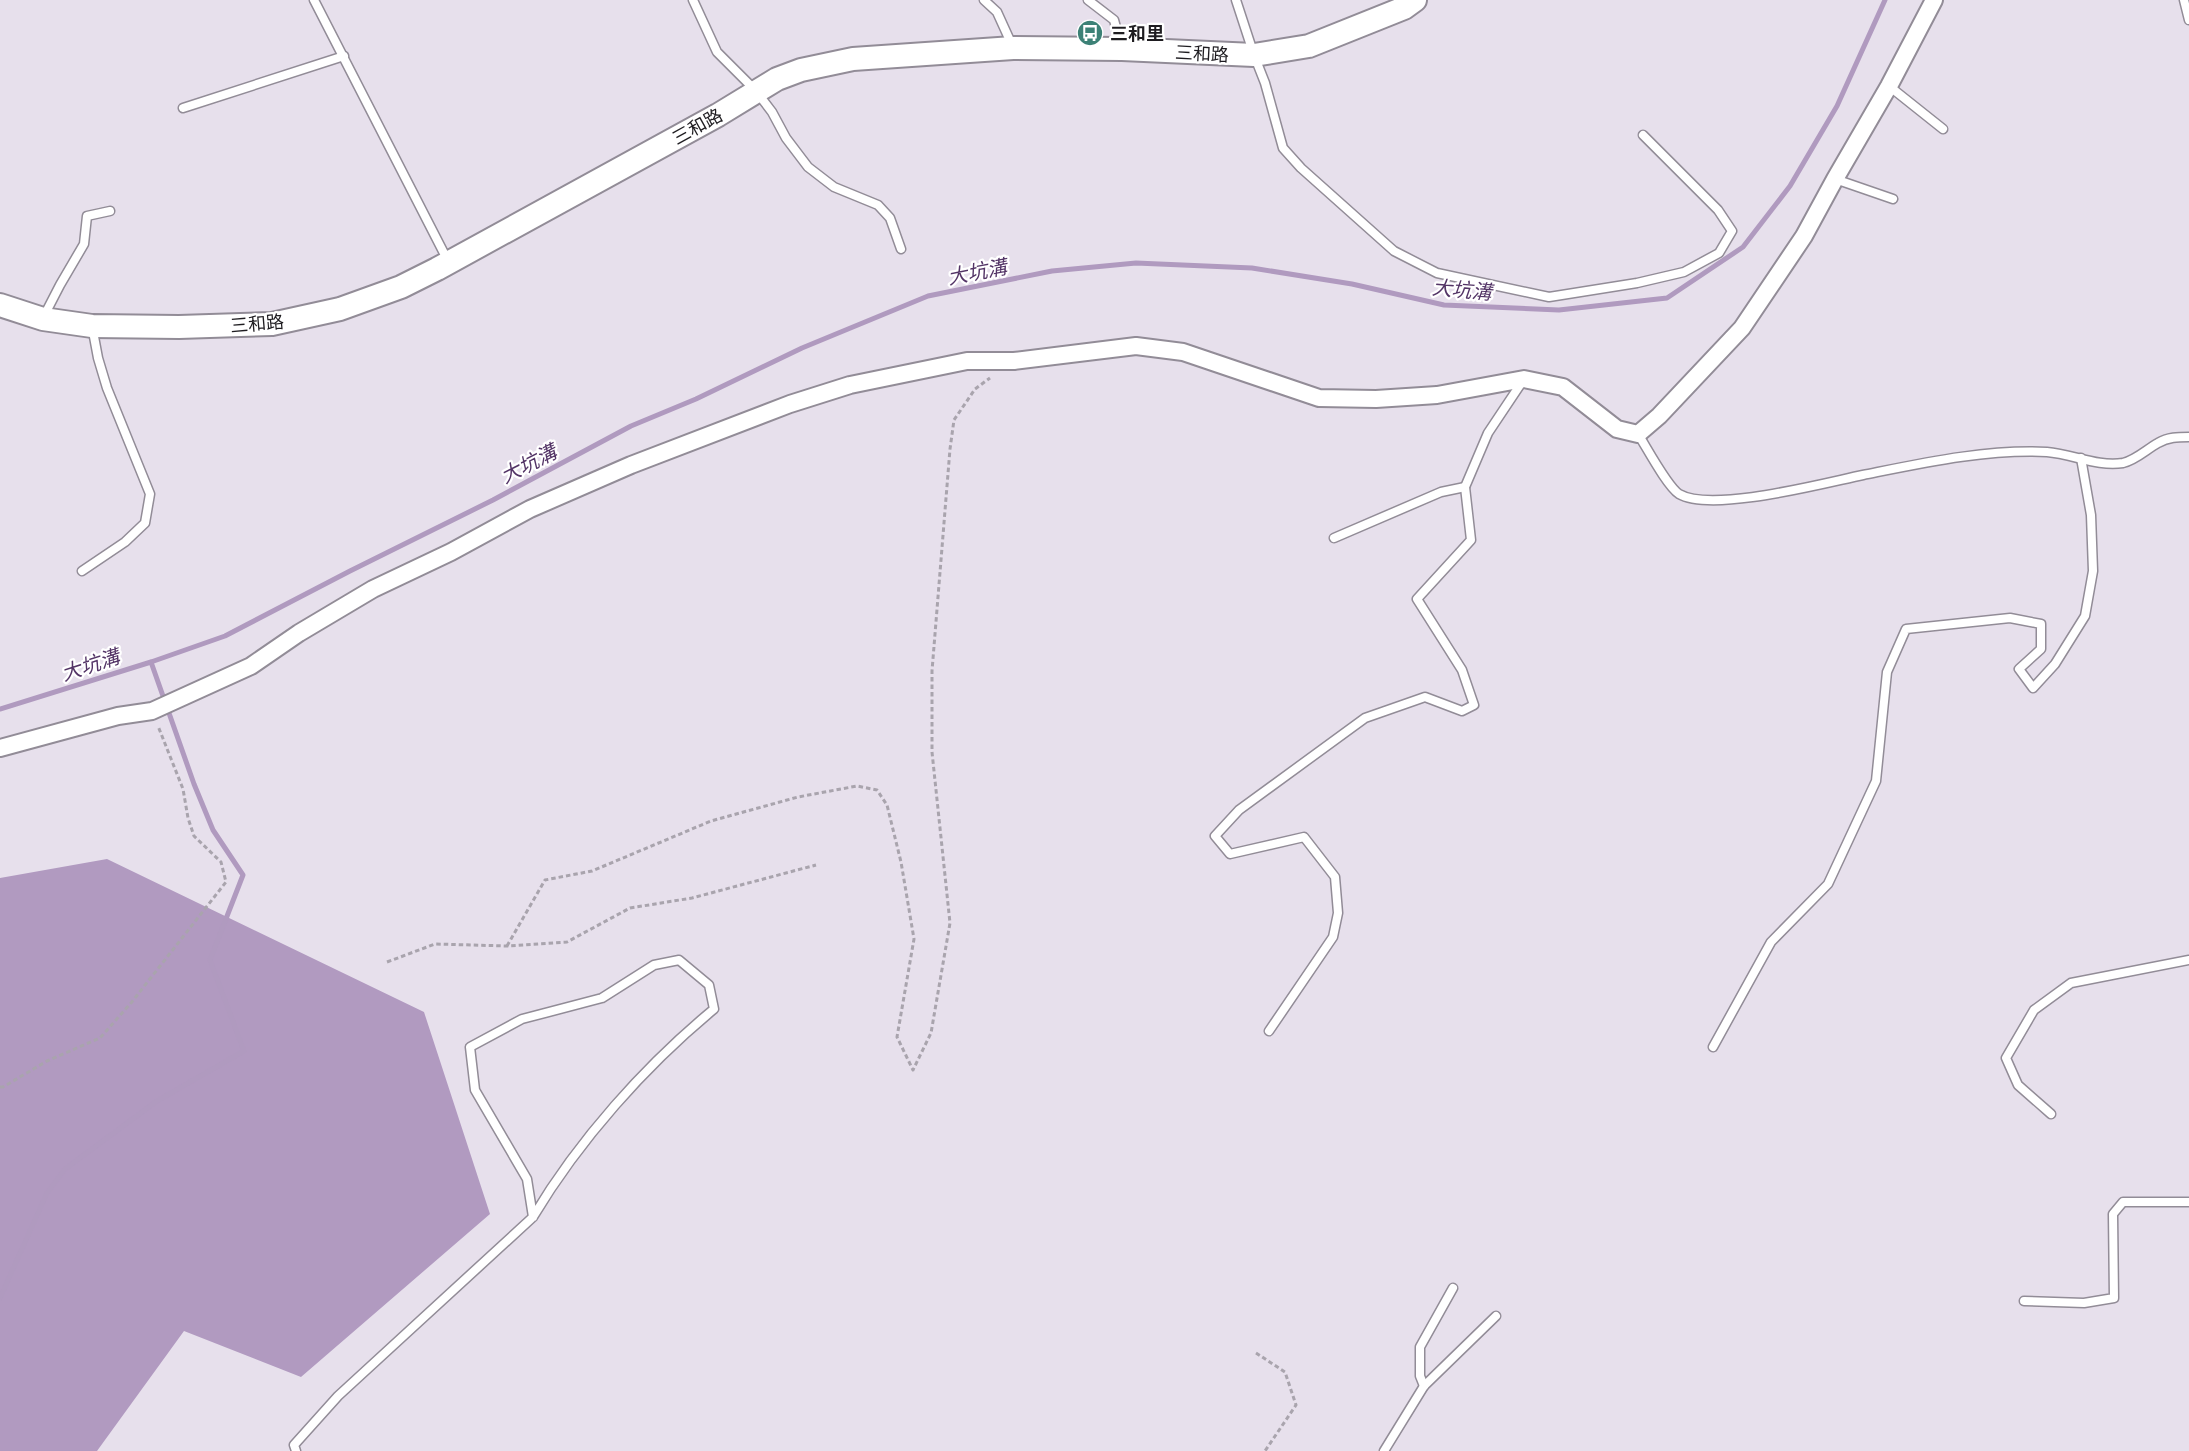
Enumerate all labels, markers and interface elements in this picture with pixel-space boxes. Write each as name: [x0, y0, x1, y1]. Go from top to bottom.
bus stop icon: 三和里: [1075, 18, 1105, 48]
place label: 三和里: [1110, 22, 1164, 44]
street label: 三和路: [1174, 41, 1230, 65]
street label: 三和路: [668, 103, 726, 149]
water label: 大坑溝: [945, 253, 1012, 289]
water label: 大坑溝: [1431, 274, 1496, 304]
street label: 三和路: [229, 310, 285, 336]
water label: 大坑溝: [496, 437, 563, 487]
water label: 大坑溝: [58, 642, 125, 685]

